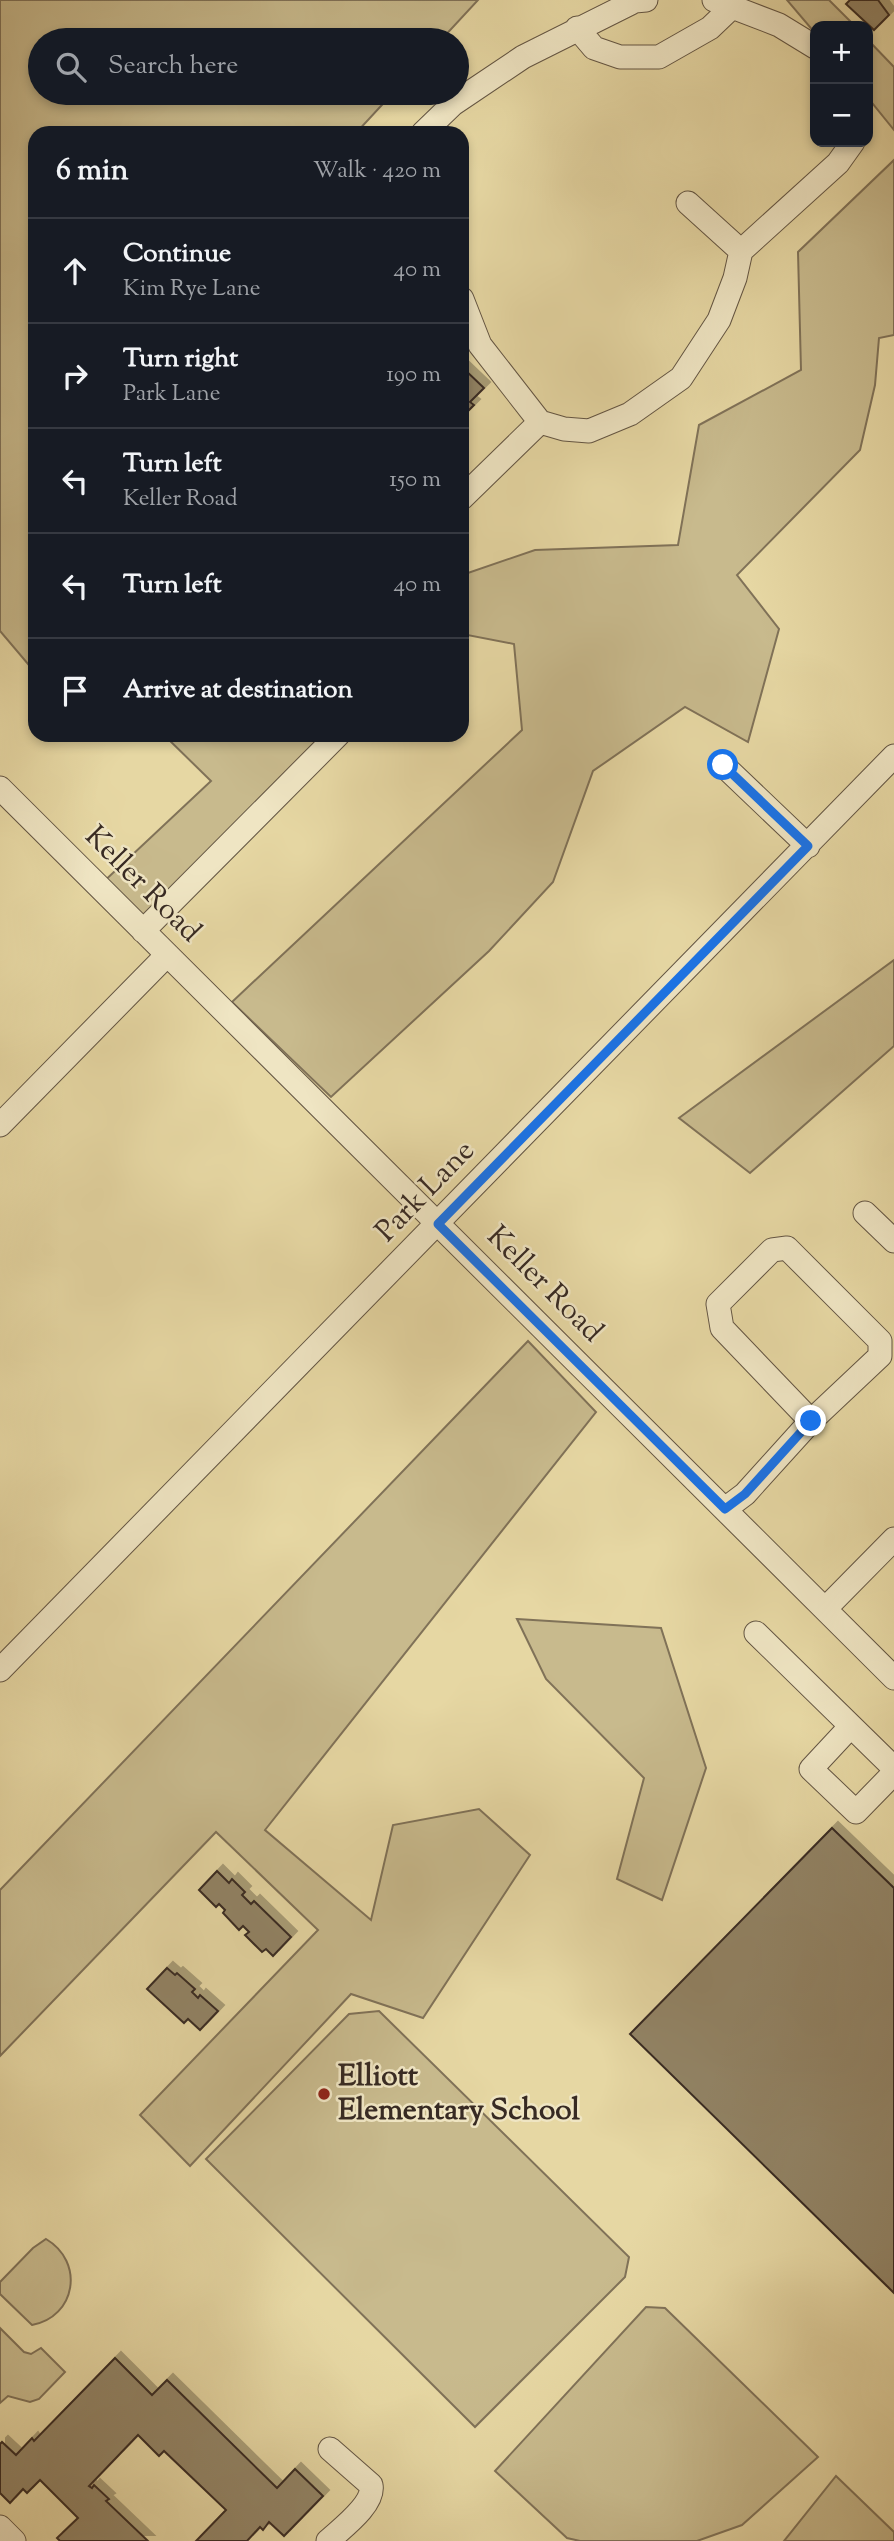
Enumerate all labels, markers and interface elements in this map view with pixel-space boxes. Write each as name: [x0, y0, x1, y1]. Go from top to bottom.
map controls: [810, 21, 873, 147]
button: +: [810, 21, 873, 84]
search box: [28, 28, 469, 105]
icon: search: [52, 48, 90, 86]
text: Search here: [108, 48, 238, 85]
button: −: [810, 84, 873, 147]
text: 6 min: [56, 150, 128, 193]
text: Walk · 420 m: [313, 155, 441, 188]
text: Continue: [123, 236, 231, 273]
icon: ahead: [56, 252, 94, 290]
text: 40 m: [394, 254, 441, 287]
text: Kim Rye Lane: [123, 273, 261, 306]
text: Turn right: [123, 341, 238, 378]
icon: right: [56, 357, 94, 395]
text: 190 m: [386, 359, 441, 392]
text: Park Lane: [123, 378, 220, 411]
text: Turn left: [123, 446, 222, 483]
icon: left: [56, 462, 94, 500]
text: 150 m: [389, 464, 441, 497]
text: Keller Road: [123, 483, 238, 516]
icon: left: [56, 567, 94, 605]
text: Turn left: [123, 567, 222, 604]
text: 40 m: [394, 569, 441, 602]
icon: arrive: [56, 672, 94, 710]
text: Arrive at destination: [123, 672, 353, 709]
route start: [707, 749, 738, 780]
street label: Keller Road: [74, 817, 210, 953]
street label: Park Lane: [366, 1131, 486, 1253]
street label: Keller Road: [476, 1217, 612, 1353]
route end: [795, 1405, 826, 1436]
place label: Elliott Elementary School: [338, 2056, 581, 2133]
marker: Elliott Elementary School: [316, 2086, 332, 2102]

